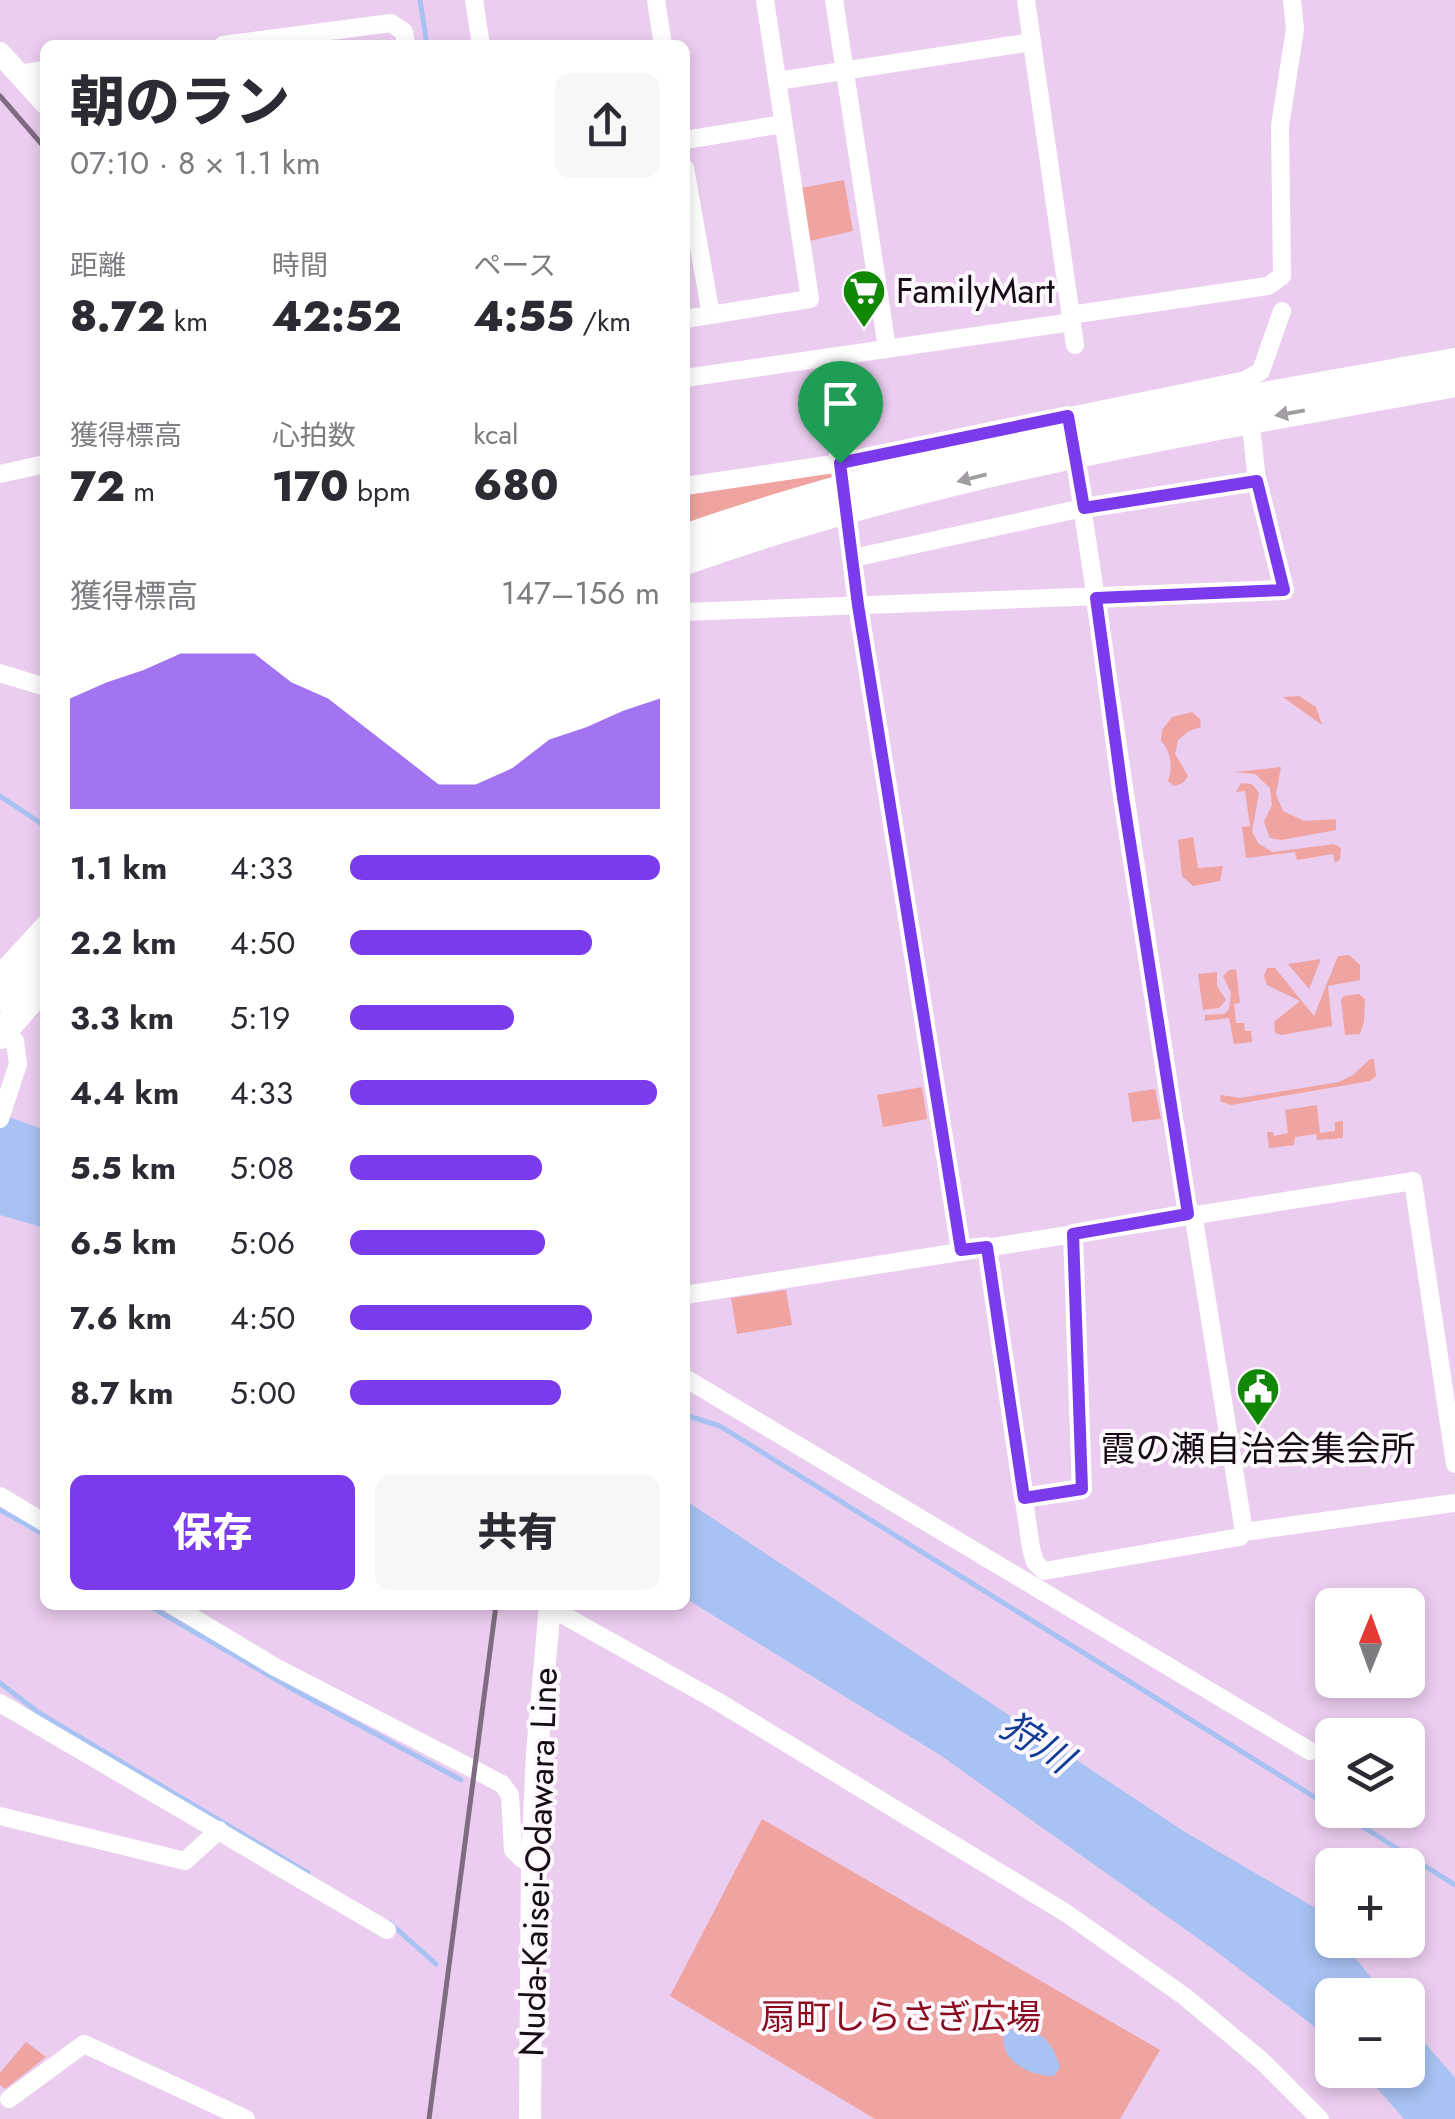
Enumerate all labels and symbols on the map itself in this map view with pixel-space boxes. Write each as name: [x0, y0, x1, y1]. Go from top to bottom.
place label: FamilyMart: [896, 266, 1055, 316]
supermarket icon: FamilyMart: [841, 268, 887, 329]
pin: [798, 361, 883, 464]
one-way arrow: [1274, 406, 1305, 421]
one-way arrow: [956, 471, 987, 486]
public building icon: 霞の瀬自治会集会所: [1235, 1366, 1281, 1427]
place label: 霞の瀬自治会集会所: [1100, 1424, 1416, 1474]
north arrow: [1315, 1588, 1425, 1698]
street label: Nuda-Kaisei-Odawara Line: [506, 1667, 570, 2057]
water label: 狩川: [990, 1698, 1087, 1788]
park label: 扇町しらさぎ広場: [761, 1992, 1041, 2042]

